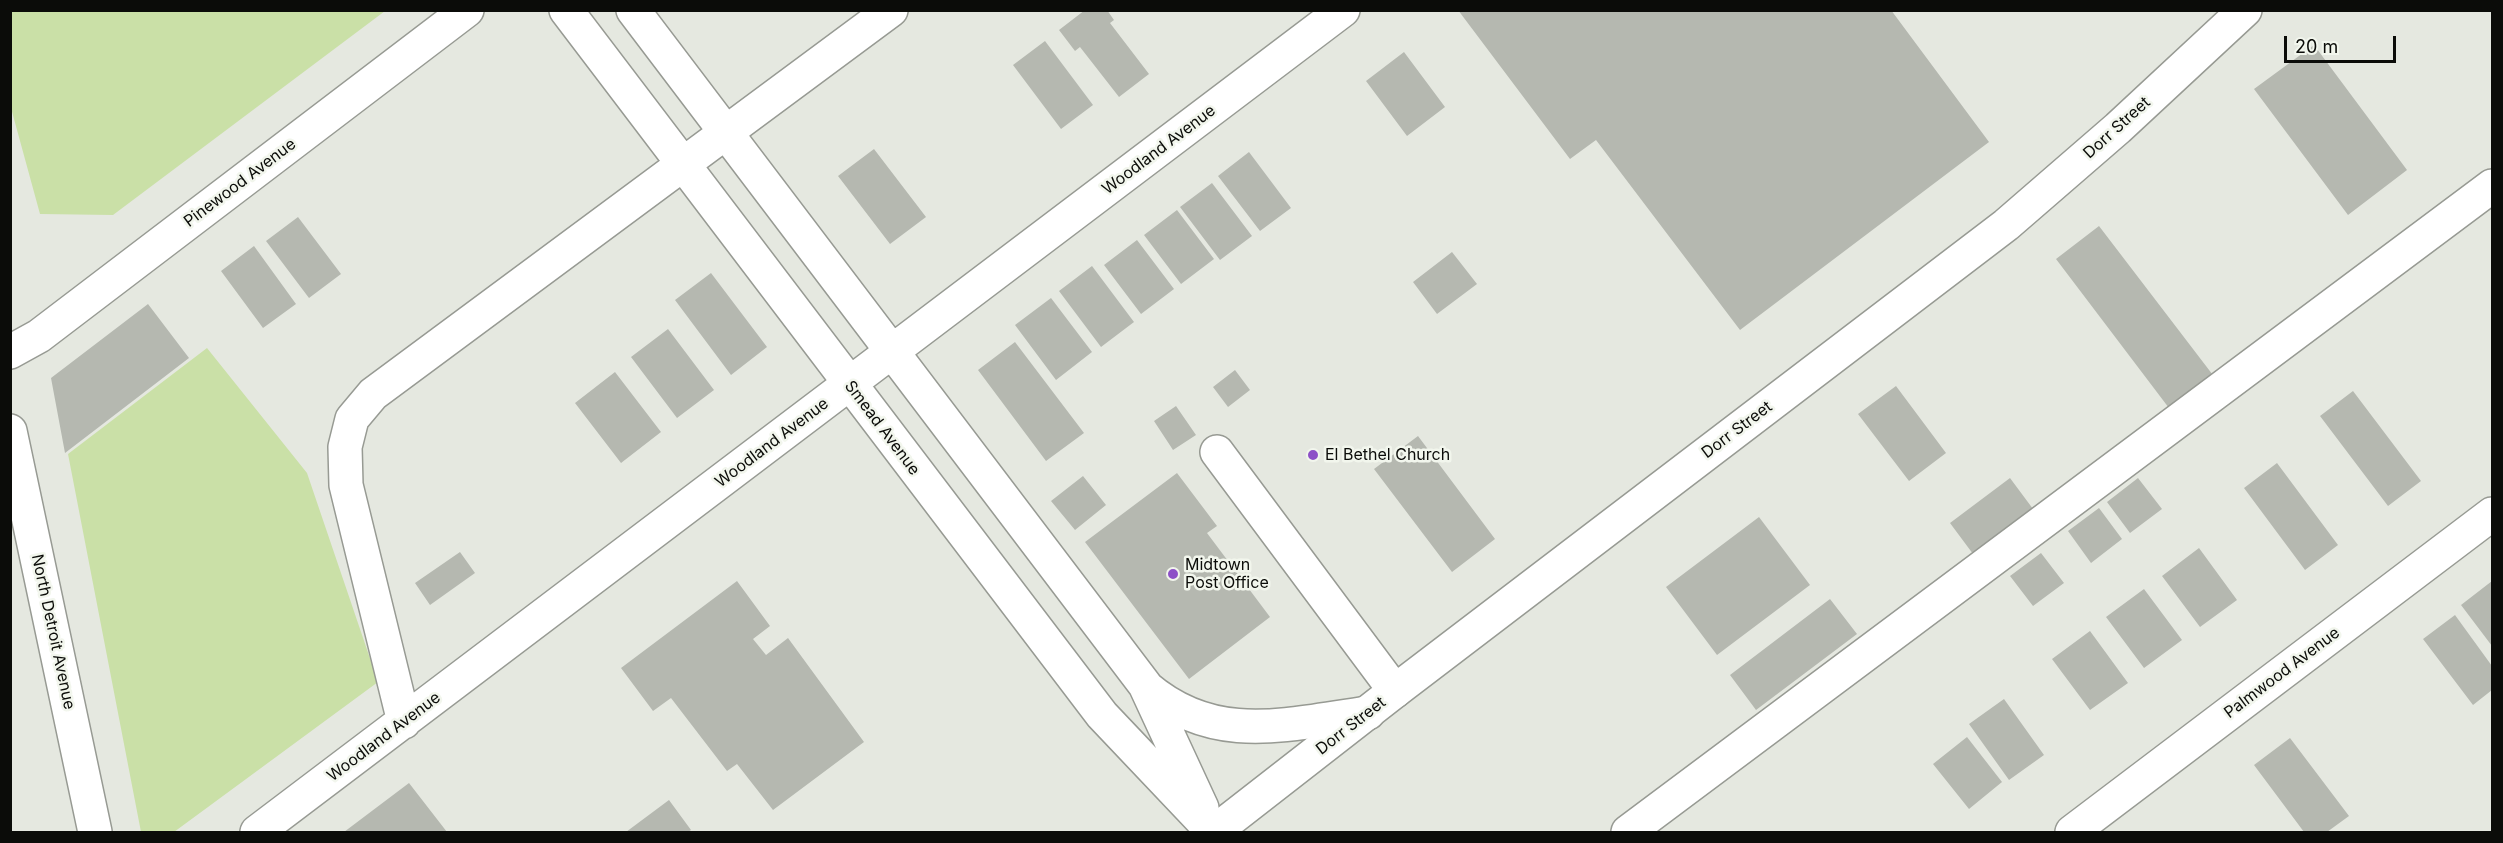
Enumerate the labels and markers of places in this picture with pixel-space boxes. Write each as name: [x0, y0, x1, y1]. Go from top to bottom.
place label: El Bethel Church: [1325, 445, 1450, 465]
marker: El Bethel Church: [1306, 448, 1320, 462]
place label: Midtown Post Office: [1185, 555, 1269, 593]
marker: Midtown Post Office: [1166, 567, 1180, 581]

